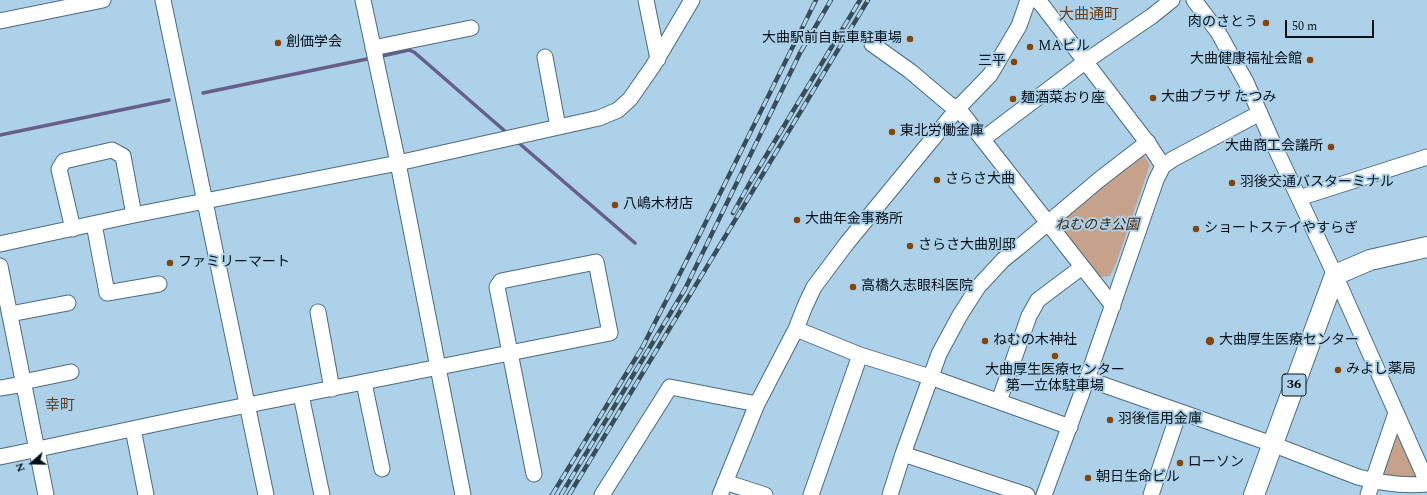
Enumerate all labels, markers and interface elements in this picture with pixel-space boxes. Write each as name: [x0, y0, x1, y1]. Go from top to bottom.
district label: 大曲通町: [1059, 7, 1119, 25]
scale bar: [1287, 12, 1376, 38]
place label: 肉のさとう: [1188, 15, 1258, 31]
text: 50 m: [1292, 17, 1317, 36]
marker: 肉のさとう: [1261, 18, 1271, 28]
place label: 大曲駅前自転車駐車場: [762, 31, 902, 47]
marker: 大曲駅前自転車駐車場: [905, 34, 915, 44]
place label: 創価学会: [286, 35, 342, 51]
marker: 創価学会: [273, 38, 283, 48]
place label: MAビル: [1038, 39, 1090, 55]
marker: MAビル: [1025, 42, 1035, 52]
place label: 大曲健康福祉会館: [1190, 52, 1302, 68]
place label: 三平: [978, 54, 1006, 70]
marker: 大曲健康福祉会館: [1305, 55, 1315, 65]
marker: 三平: [1009, 57, 1019, 67]
place label: 大曲プラザ たつみ: [1161, 90, 1276, 106]
place label: 麺酒菜おり座: [1021, 91, 1105, 107]
marker: 大曲プラザ たつみ: [1148, 93, 1158, 103]
marker: 麺酒菜おり座: [1008, 94, 1018, 104]
place label: 東北労働金庫: [900, 124, 984, 140]
marker: 東北労働金庫: [887, 127, 897, 137]
place label: 大曲商工会議所: [1225, 139, 1323, 155]
marker: 大曲商工会議所: [1326, 142, 1336, 152]
place label: さらさ大曲: [945, 172, 1015, 188]
marker: さらさ大曲: [932, 175, 942, 185]
place label: 羽後交通バスターミナル: [1240, 175, 1394, 191]
marker: 羽後交通バスターミナル: [1227, 178, 1237, 188]
place label: 八嶋木材店: [623, 197, 693, 213]
marker: 八嶋木材店: [610, 200, 620, 210]
place label: 大曲年金事務所: [805, 212, 903, 228]
marker: 大曲年金事務所: [792, 215, 802, 225]
park label: ねむのき公園: [1055, 218, 1139, 234]
place label: ショートステイやすらぎ: [1204, 221, 1358, 237]
marker: ショートステイやすらぎ: [1191, 224, 1201, 234]
place label: さらさ大曲別邸: [918, 238, 1016, 254]
marker: さらさ大曲別邸: [905, 241, 915, 251]
place label: ファミリーマート: [178, 255, 290, 271]
marker: ファミリーマート: [165, 258, 175, 268]
place label: 高橋久志眼科医院: [861, 279, 973, 295]
marker: 高橋久志眼科医院: [848, 282, 858, 292]
place label: ねむの木神社: [993, 333, 1077, 349]
place label: 大曲厚生医療センター: [1219, 333, 1359, 349]
marker: 大曲厚生医療センター: [1204, 335, 1216, 347]
marker: ねむの木神社: [980, 336, 990, 346]
marker: 大曲厚生医療センター 第一立体駐車場: [1050, 351, 1060, 361]
place label: みよし薬局: [1346, 362, 1416, 378]
place label: 大曲厚生医療センター 第一立体駐車場: [985, 363, 1125, 396]
marker: みよし薬局: [1333, 365, 1343, 375]
road number: 36: [1282, 374, 1306, 396]
district label: 幸町: [45, 398, 75, 416]
place label: 羽後信用金庫: [1118, 412, 1202, 428]
marker: 羽後信用金庫: [1105, 415, 1115, 425]
north arrow: [12, 443, 52, 483]
place label: ローソン: [1188, 455, 1244, 471]
marker: ローソン: [1175, 458, 1185, 468]
text: N: [11, 460, 30, 474]
place label: 朝日生命ビル: [1096, 470, 1180, 486]
marker: 朝日生命ビル: [1083, 473, 1093, 483]

